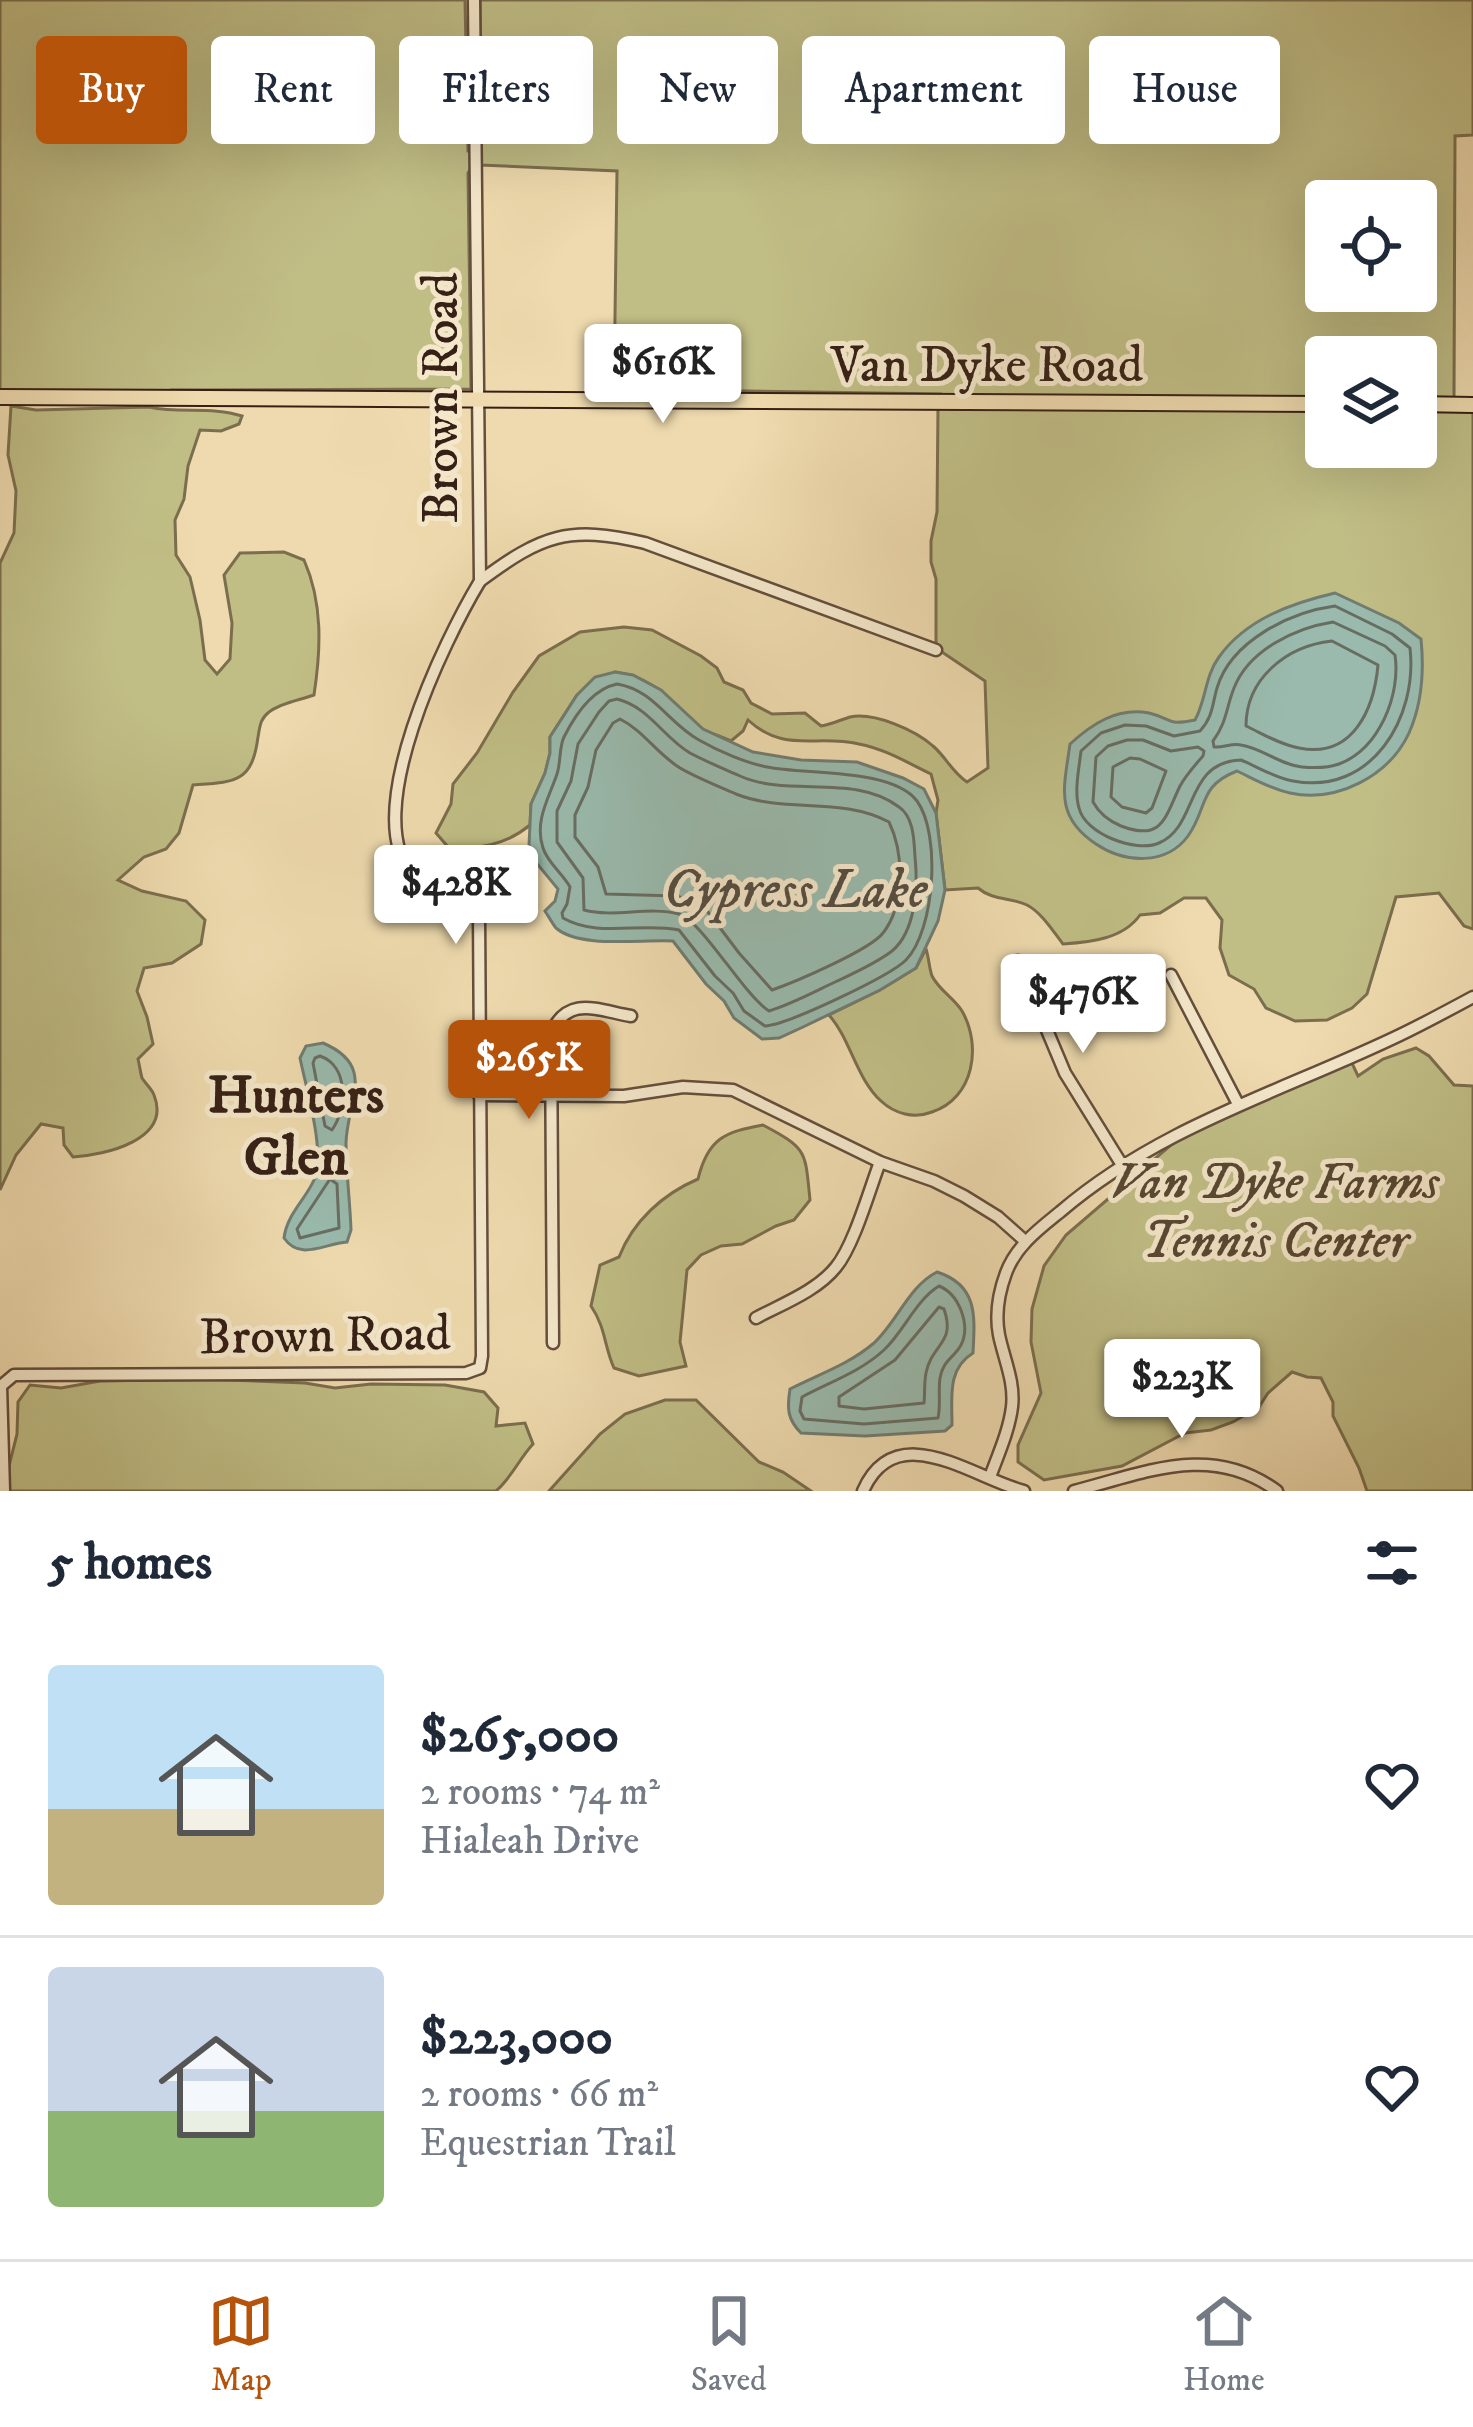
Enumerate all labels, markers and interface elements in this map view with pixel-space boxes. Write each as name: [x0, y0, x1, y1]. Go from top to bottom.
chip: Buy: [36, 36, 187, 144]
chip: Rent: [211, 36, 375, 144]
chip: Filters: [399, 36, 593, 144]
chip: New: [617, 36, 778, 144]
chip: Apartment: [802, 36, 1065, 144]
chip: House: [1089, 36, 1280, 144]
map controls: [1305, 180, 1437, 468]
button: locate: [1305, 180, 1437, 312]
street label: Brown Road: [410, 272, 474, 524]
pin: $616K: [579, 324, 747, 426]
street label: Van Dyke Road: [830, 334, 1144, 398]
button: layers: [1305, 336, 1437, 468]
text: $616K: [611, 338, 715, 387]
pin: $428K: [372, 845, 540, 947]
water label: Cypress Lake: [663, 858, 929, 925]
text: $428K: [401, 859, 511, 908]
pin: $476K: [999, 954, 1167, 1056]
text: $476K: [1028, 968, 1138, 1017]
pin: $265K: [445, 1020, 613, 1122]
text: $265K: [475, 1034, 583, 1083]
district label: Hunters Glen: [208, 1063, 384, 1192]
park label: Van Dyke Farms Tennis Center: [1111, 1151, 1441, 1274]
street label: Brown Road: [199, 1302, 452, 1370]
pin: $223K: [1098, 1339, 1266, 1441]
text: $223K: [1131, 1353, 1233, 1402]
icon: filters: [1359, 1530, 1425, 1596]
text: 5 homes: [48, 1531, 212, 1595]
text: $265,000: [420, 1704, 619, 1768]
icon: home: [144, 1713, 288, 1857]
icon: heart: [1359, 1752, 1425, 1818]
text: 2 rooms · 74 m²: [420, 1768, 660, 1817]
text: Hialeah Drive: [420, 1817, 639, 1866]
text: $223,000: [420, 2006, 613, 2070]
icon: home: [144, 2015, 288, 2159]
icon: heart: [1359, 2054, 1425, 2120]
text: 2 rooms · 66 m²: [420, 2070, 658, 2119]
text: Equestrian Trail: [420, 2119, 676, 2168]
tab: Map: [208, 2288, 274, 2401]
tab: Saved: [691, 2288, 767, 2401]
tab: Home: [1183, 2288, 1265, 2401]

